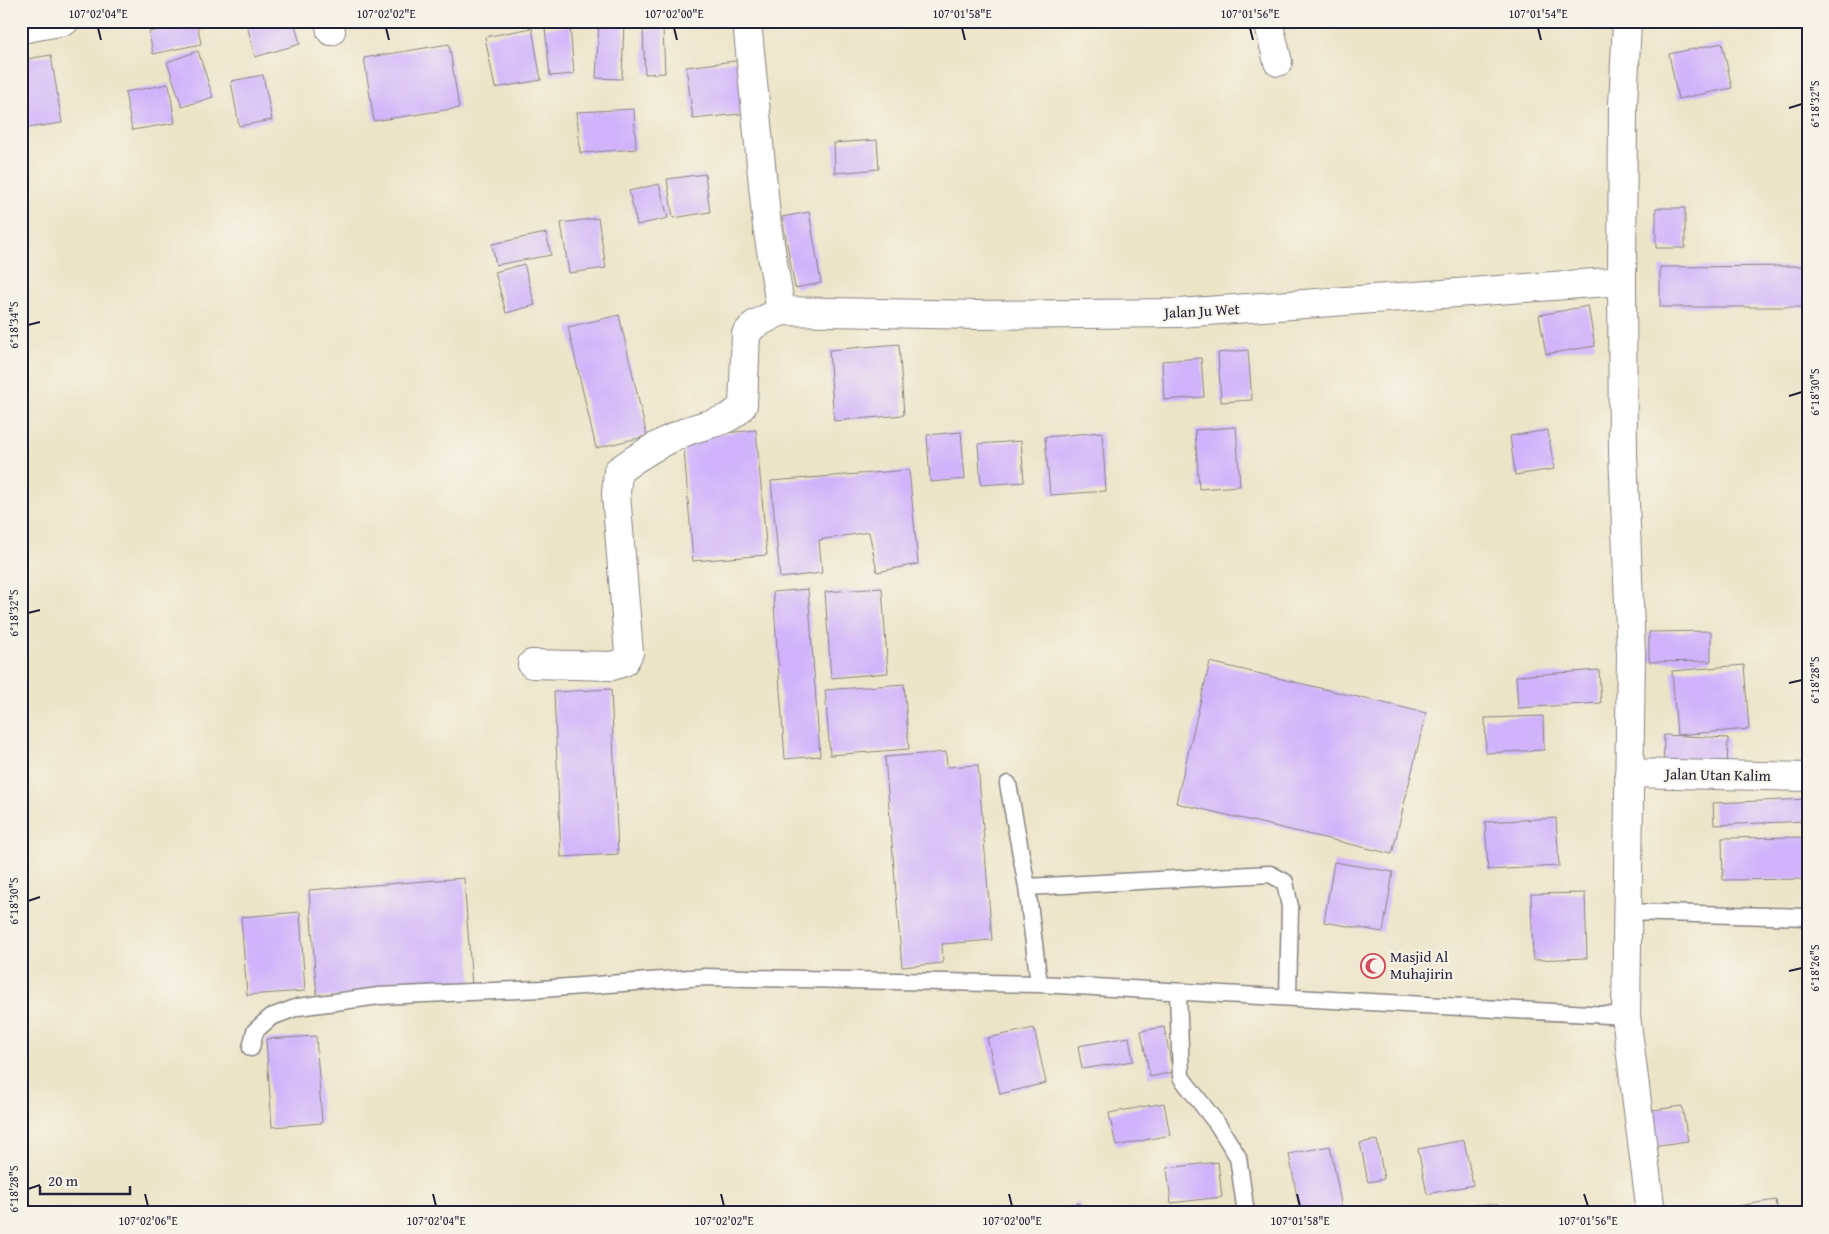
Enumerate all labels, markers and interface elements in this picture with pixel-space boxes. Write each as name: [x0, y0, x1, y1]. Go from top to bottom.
text: 107°02'04"E: [68, 5, 128, 22]
text: 107°02'02"E: [356, 5, 416, 22]
text: 107°02'00"E: [644, 5, 704, 22]
text: 107°01'58"E: [932, 5, 992, 22]
text: 107°01'56"E: [1220, 5, 1280, 22]
text: 107°01'54"E: [1508, 5, 1568, 22]
text: 6°18'32"S: [1806, 80, 1823, 128]
street label: Jalan Ju Wet: [1162, 298, 1241, 323]
text: 6°18'34"S: [5, 301, 22, 349]
text: 6°18'30"S: [1806, 368, 1823, 416]
text: 6°18'32"S: [5, 589, 22, 637]
text: 6°18'28"S: [1806, 656, 1823, 704]
street label: Jalan Utan Kalim: [1663, 763, 1772, 786]
text: 6°18'30"S: [5, 877, 22, 925]
text: 6°18'26"S: [1806, 944, 1823, 992]
place label: Masjid Al Muhajirin: [1390, 946, 1454, 984]
mosque icon: Masjid Al Muhajirin: [1360, 953, 1386, 979]
scale bar: [40, 1164, 130, 1196]
text: 6°18'28"S: [5, 1165, 22, 1213]
text: 20 m: [48, 1170, 79, 1191]
text: 107°02'06"E: [118, 1212, 178, 1229]
text: 107°02'04"E: [406, 1212, 466, 1229]
text: 107°02'02"E: [694, 1212, 754, 1229]
text: 107°02'00"E: [982, 1212, 1042, 1229]
text: 107°01'58"E: [1270, 1212, 1330, 1229]
text: 107°01'56"E: [1558, 1212, 1618, 1229]

